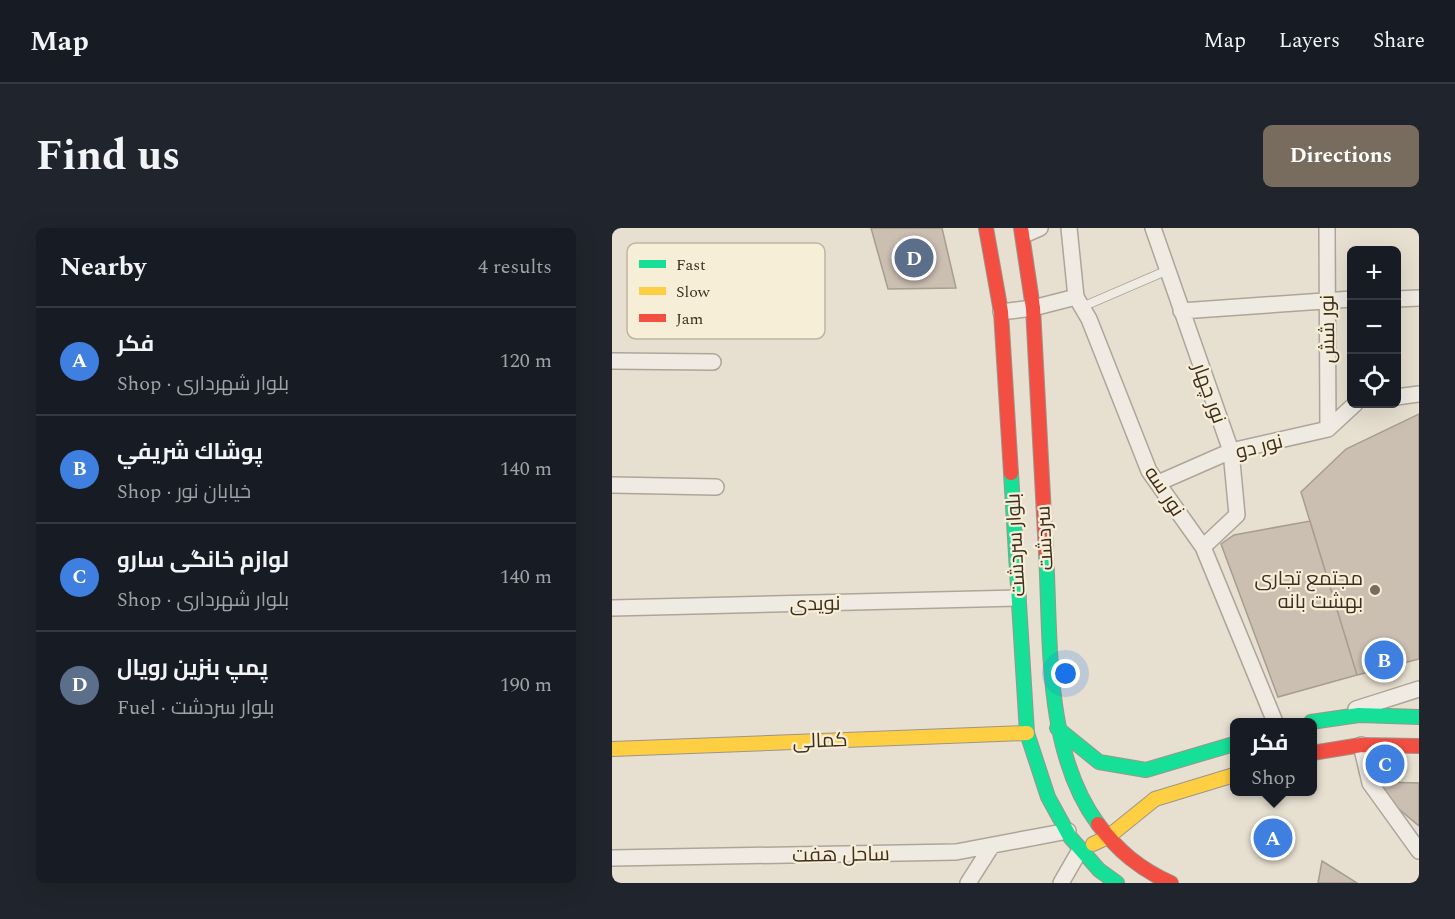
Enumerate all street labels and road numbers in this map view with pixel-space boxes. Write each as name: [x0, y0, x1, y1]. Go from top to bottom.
street label: نور شش: [1312, 294, 1344, 364]
street label: نور چهار: [1184, 358, 1234, 428]
street label: نور دو: [1232, 427, 1286, 467]
street label: نور سه: [1137, 460, 1192, 523]
street label: بلوار سردشت: [998, 493, 1034, 597]
street label: سردشت: [1028, 505, 1062, 571]
street label: نویدی: [789, 589, 841, 619]
street label: کمالی: [792, 725, 848, 757]
street label: ساحل هفت: [792, 839, 890, 871]

